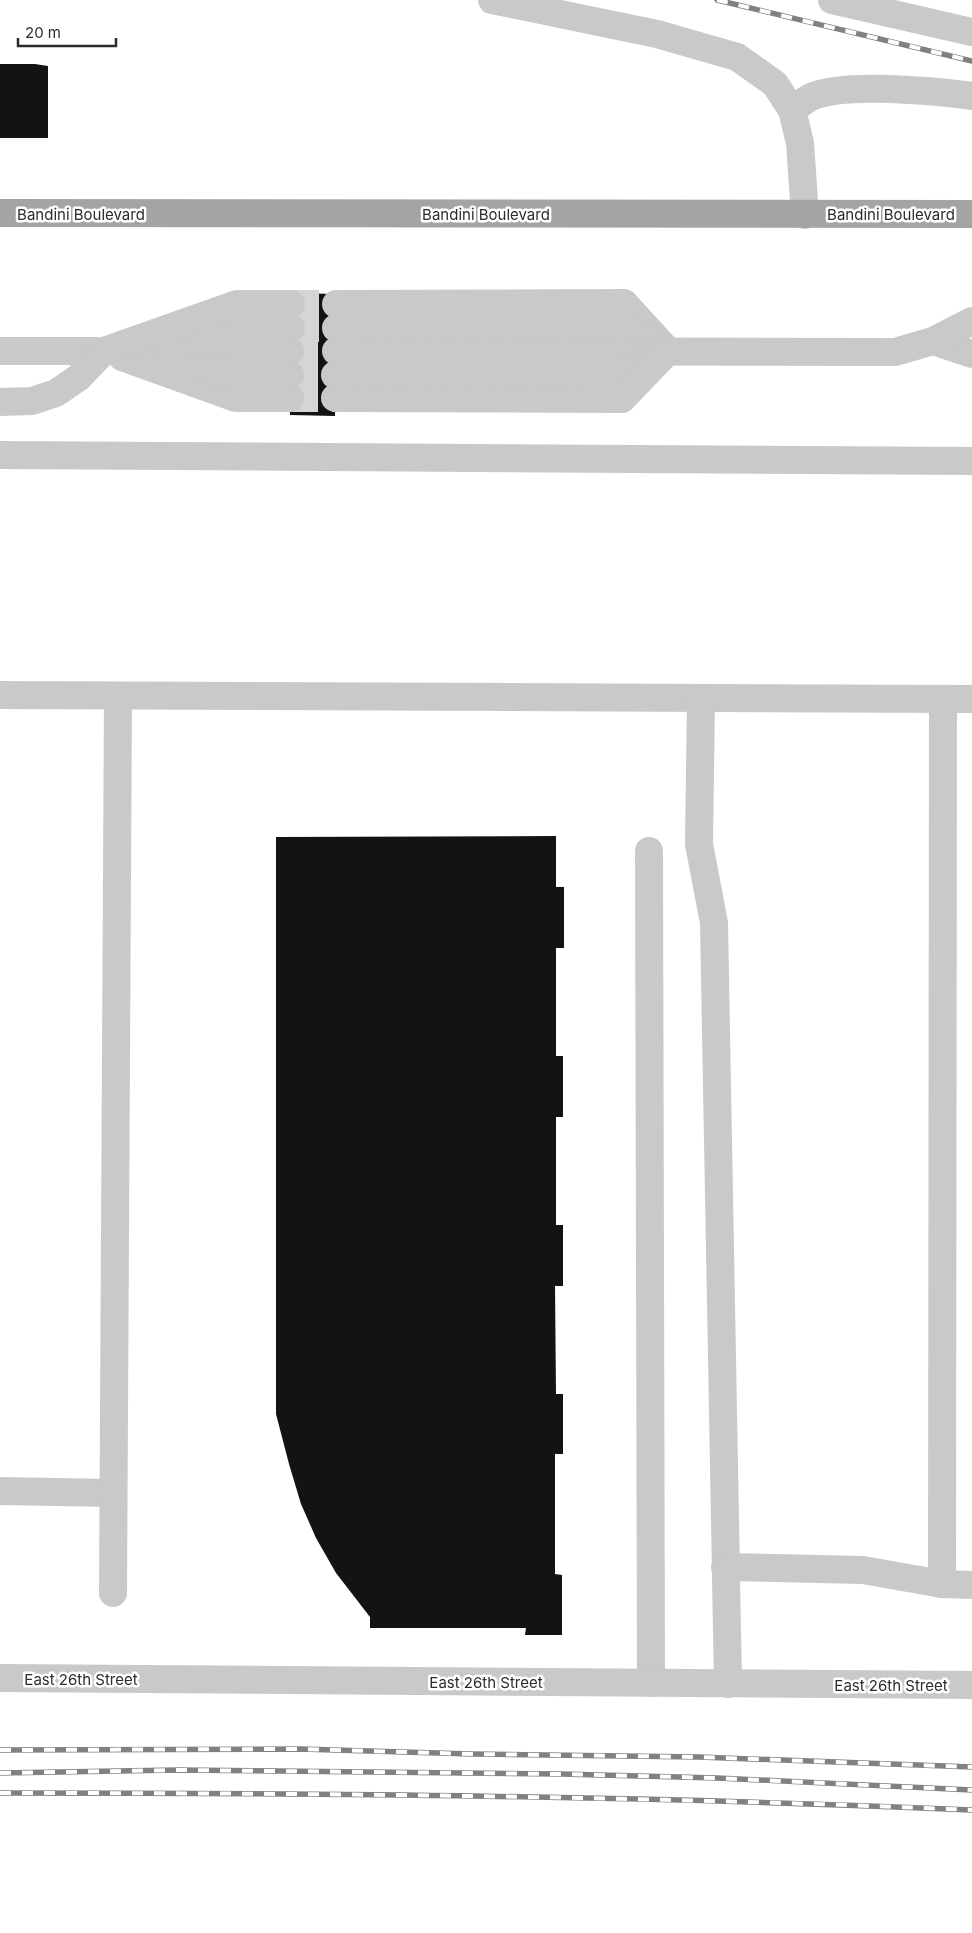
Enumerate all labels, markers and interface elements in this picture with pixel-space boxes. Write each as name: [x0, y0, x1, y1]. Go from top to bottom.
scale bar: [18, 15, 115, 47]
text: 20 m: [25, 23, 61, 42]
street label: Bandini Boulevard: [17, 205, 145, 224]
street label: Bandini Boulevard: [422, 205, 550, 224]
street label: Bandini Boulevard: [827, 205, 955, 224]
street label: East 26th Street: [24, 1670, 138, 1689]
street label: East 26th Street: [429, 1673, 543, 1692]
street label: East 26th Street: [834, 1676, 948, 1695]

